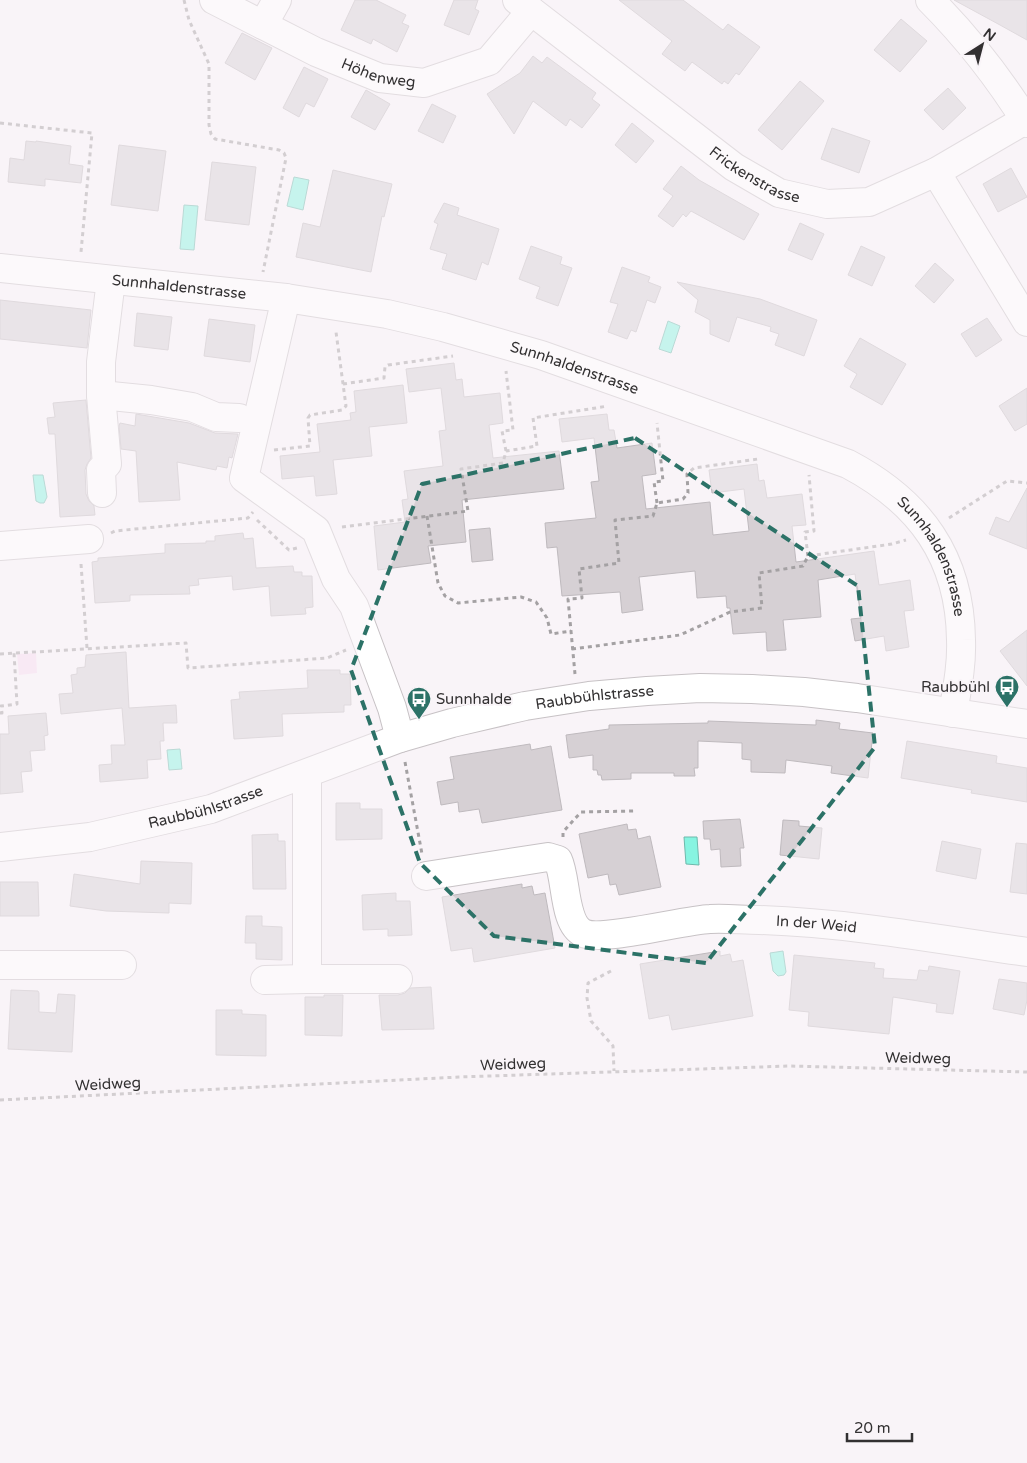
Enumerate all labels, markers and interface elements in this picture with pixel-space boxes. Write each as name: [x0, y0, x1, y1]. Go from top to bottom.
north arrow: [957, 20, 1007, 70]
text: N: [980, 25, 999, 45]
street label: Höhenweg: [339, 54, 417, 91]
street label: Frickenstrasse: [706, 142, 802, 206]
street label: Sunnhaldenstrasse: [111, 271, 247, 303]
street label: Sunnhaldenstrasse: [508, 338, 641, 398]
street label: Sunnhaldenstrasse: [894, 492, 969, 618]
bus stop icon: Raubbühl: [994, 674, 1020, 708]
place label: Raubbühl: [921, 678, 990, 696]
street label: Raubbühlstrasse: [534, 682, 654, 713]
bus stop icon: Sunnhalde: [406, 686, 432, 720]
place label: Sunnhalde: [436, 690, 512, 708]
street label: Raubbühlstrasse: [146, 781, 265, 832]
street label: In der Weid: [775, 912, 858, 937]
street label: Weidweg: [885, 1048, 951, 1068]
street label: Weidweg: [480, 1054, 546, 1074]
street label: Weidweg: [75, 1073, 141, 1095]
scale bar: [847, 1410, 912, 1442]
text: 20 m: [854, 1419, 891, 1437]

